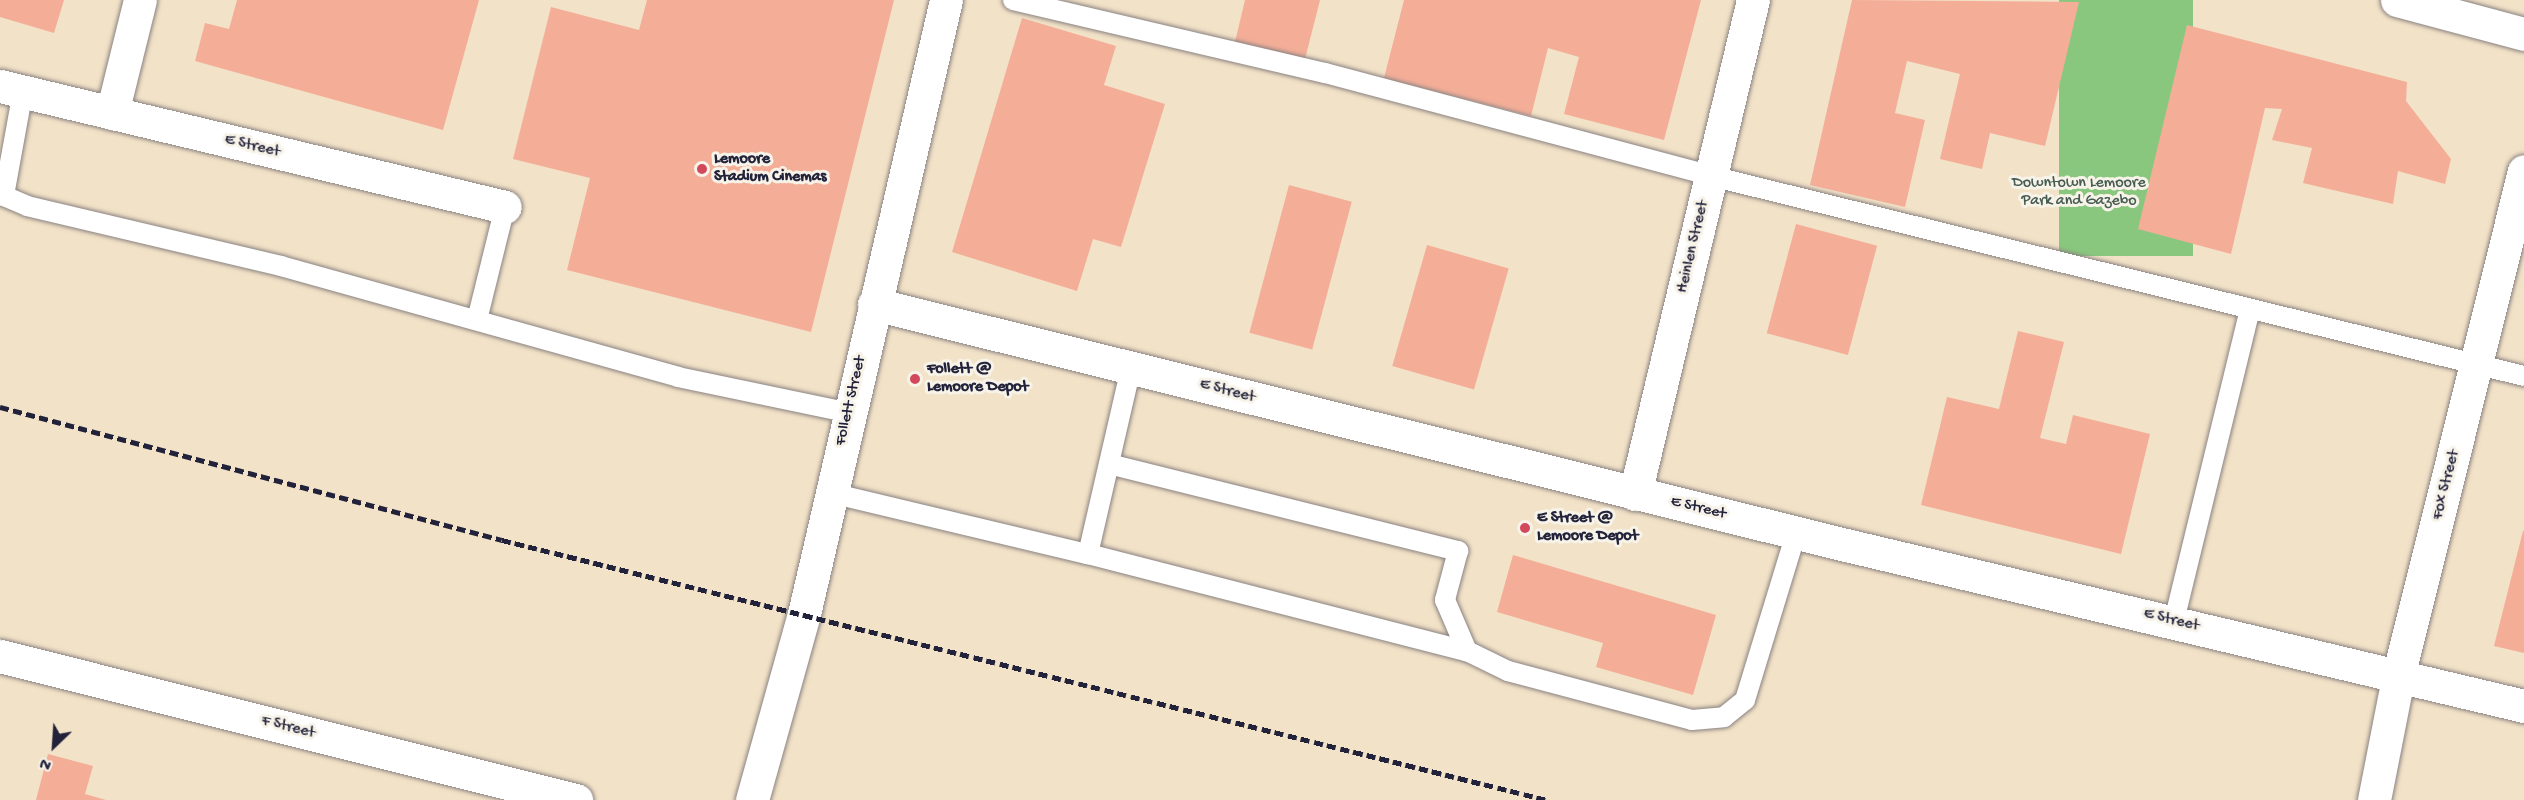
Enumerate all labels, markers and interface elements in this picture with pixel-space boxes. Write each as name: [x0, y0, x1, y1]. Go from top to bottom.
street label: E Street: [222, 131, 282, 163]
place label: Lemoore Stadium Cinemas: [714, 150, 826, 188]
marker: Lemoore Stadium Cinemas: [695, 162, 709, 176]
park label: Downtown Lemoore Park and Gazebo: [2012, 174, 2146, 212]
street label: Heinlen Street: [1674, 199, 1714, 295]
street label: Follett Street: [832, 354, 872, 448]
place label: Follett @ Lemoore Depot: [927, 360, 1028, 398]
marker: Follett @ Lemoore Depot: [908, 372, 922, 386]
street label: E Street: [1197, 376, 1257, 408]
street label: Fox Street: [2429, 448, 2465, 522]
street label: E Street: [1668, 493, 1728, 525]
place label: E Street @ Lemoore Depot: [1537, 509, 1638, 547]
marker: E Street @ Lemoore Depot: [1518, 521, 1532, 535]
street label: E Street: [2141, 605, 2201, 637]
street label: F Street: [259, 712, 317, 744]
north arrow: [24, 716, 84, 776]
text: N: [37, 752, 55, 774]

